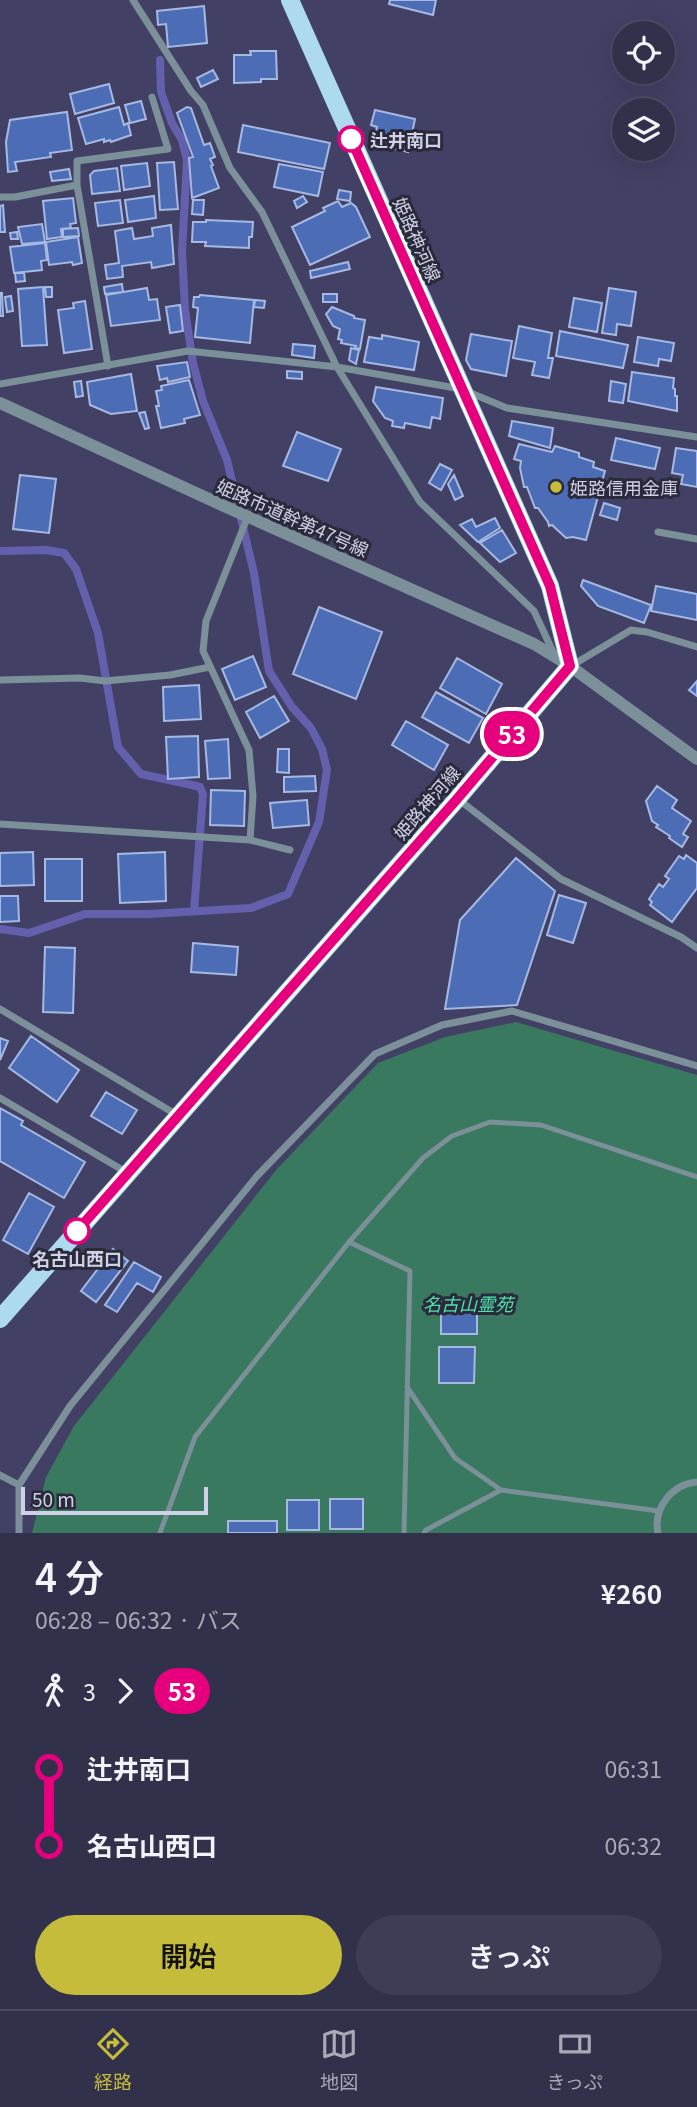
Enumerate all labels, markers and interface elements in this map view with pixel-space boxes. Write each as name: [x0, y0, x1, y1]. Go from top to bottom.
map controls: [612, 21, 675, 161]
button: locate: [612, 21, 675, 84]
button: layers: [612, 98, 675, 161]
marker: 辻井南口: [338, 126, 364, 152]
place label: 辻井南口: [370, 126, 442, 152]
street label: 姫路神河線: [388, 193, 448, 285]
street label: 姫路市道幹第47号線: [213, 472, 373, 562]
place label: 姫路信用金庫: [570, 474, 678, 500]
marker: 姫路信用金庫: [548, 479, 564, 495]
line badge: 53: [480, 711, 544, 757]
text: 53: [498, 716, 526, 751]
street label: 姫路神河線: [387, 760, 465, 844]
marker: 名古山西口: [64, 1218, 90, 1244]
place label: 名古山西口: [32, 1245, 122, 1271]
park label: 名古山霊苑: [423, 1290, 516, 1316]
scale bar: [21, 1484, 208, 1516]
text: 50 m: [32, 1485, 75, 1512]
text: 4 分: [35, 1548, 104, 1603]
text: ¥260: [601, 1574, 662, 1611]
text: 06:28 – 06:32 · バス: [35, 1602, 242, 1636]
icon: walk: [35, 1672, 73, 1710]
icon: forward: [106, 1672, 144, 1710]
text: 53: [168, 1673, 196, 1708]
text: 3: [83, 1674, 96, 1708]
text: 辻井南口: [87, 1749, 191, 1786]
text: 06:31: [605, 1751, 662, 1785]
text: 名古山西口: [87, 1826, 217, 1863]
text: 06:32: [605, 1828, 662, 1862]
button: 開始: [35, 1915, 342, 1995]
button: きっぷ: [356, 1915, 662, 1995]
tab: 経路: [94, 2025, 132, 2094]
tab: 地図: [320, 2025, 358, 2094]
tab: きっぷ: [547, 2025, 603, 2094]

